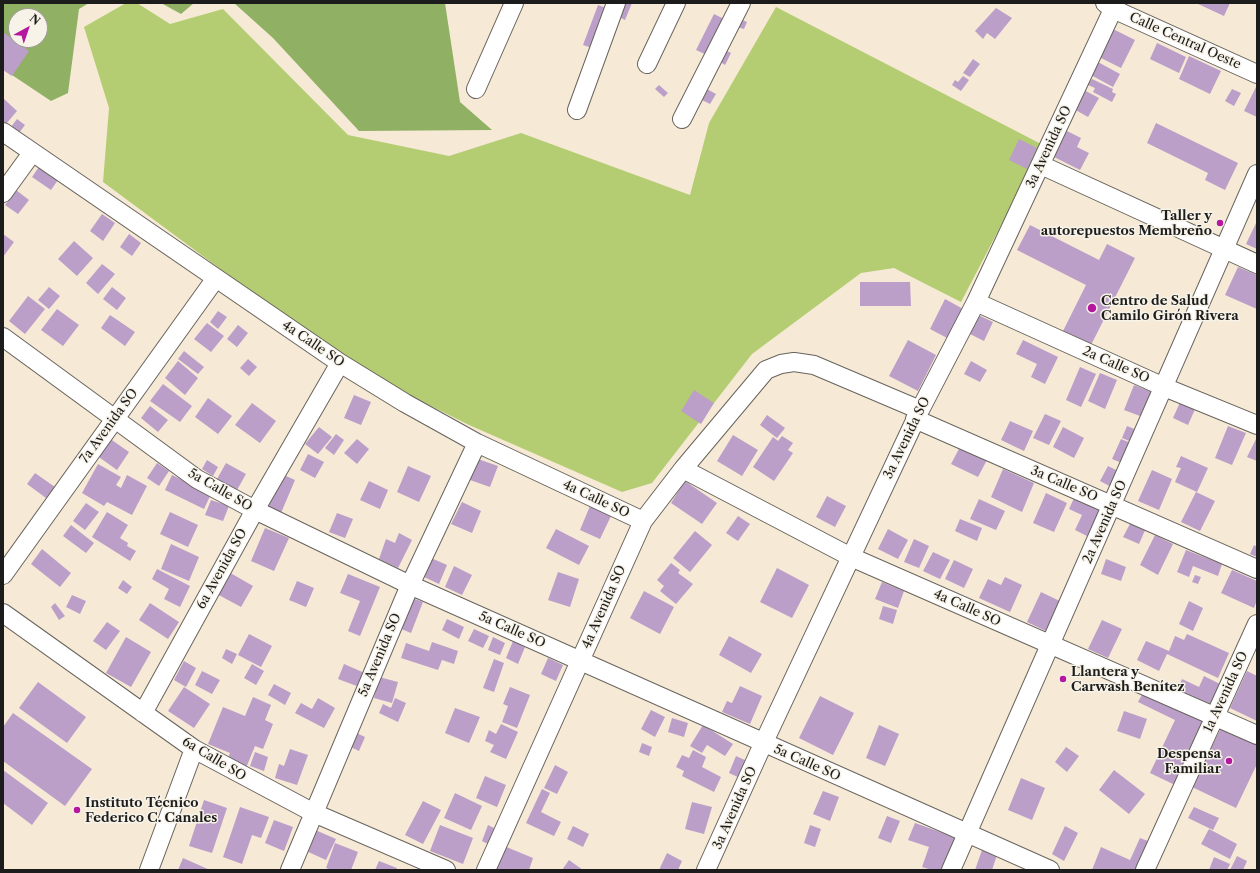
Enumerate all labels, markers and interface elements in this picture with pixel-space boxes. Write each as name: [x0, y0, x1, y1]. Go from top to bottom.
north arrow: [8, 8, 48, 48]
street label: Calle Central Oeste: [1127, 9, 1243, 73]
text: N: [27, 11, 43, 28]
street label: 3a Avenida SO: [1023, 103, 1075, 191]
place label: Taller y autorepuestos Membreño: [1041, 208, 1212, 239]
marker: Taller y autorepuestos Membreño: [1215, 218, 1225, 228]
place label: Centro de Salud Camilo Girón Rivera: [1101, 293, 1239, 324]
marker: Centro de Salud Camilo Girón Rivera: [1086, 302, 1098, 314]
street label: 4a Calle SO: [279, 317, 347, 371]
street label: 2a Calle SO: [1080, 343, 1152, 387]
street label: 7a Avenida SO: [77, 386, 141, 466]
street label: 3a Avenida SO: [880, 394, 934, 482]
street label: 3a Calle SO: [1028, 463, 1100, 505]
street label: 5a Calle SO: [185, 465, 255, 515]
street label: 4a Calle SO: [560, 477, 632, 521]
street label: 2a Avenida SO: [1080, 478, 1130, 566]
street label: 6a Avenida SO: [193, 526, 251, 612]
street label: 4a Avenida SO: [579, 563, 629, 651]
street label: 4a Calle SO: [931, 586, 1003, 630]
street label: 5a Calle SO: [476, 608, 548, 652]
street label: 5a Avenida SO: [355, 611, 405, 699]
street label: 1a Avenida SO: [1200, 649, 1252, 735]
place label: Llantera y Carwash Benítez: [1071, 664, 1184, 695]
marker: Llantera y Carwash Benítez: [1058, 674, 1068, 684]
street label: 6a Calle SO: [179, 734, 249, 784]
street label: 5a Calle SO: [771, 741, 843, 785]
place label: Despensa Familiar: [1157, 746, 1221, 777]
marker: Despensa Familiar: [1224, 756, 1234, 766]
street label: 3a Avenida SO: [710, 764, 760, 852]
place label: Instituto Técnico Federico C. Canales: [85, 795, 217, 826]
marker: Instituto Técnico Federico C. Canales: [72, 805, 82, 815]

